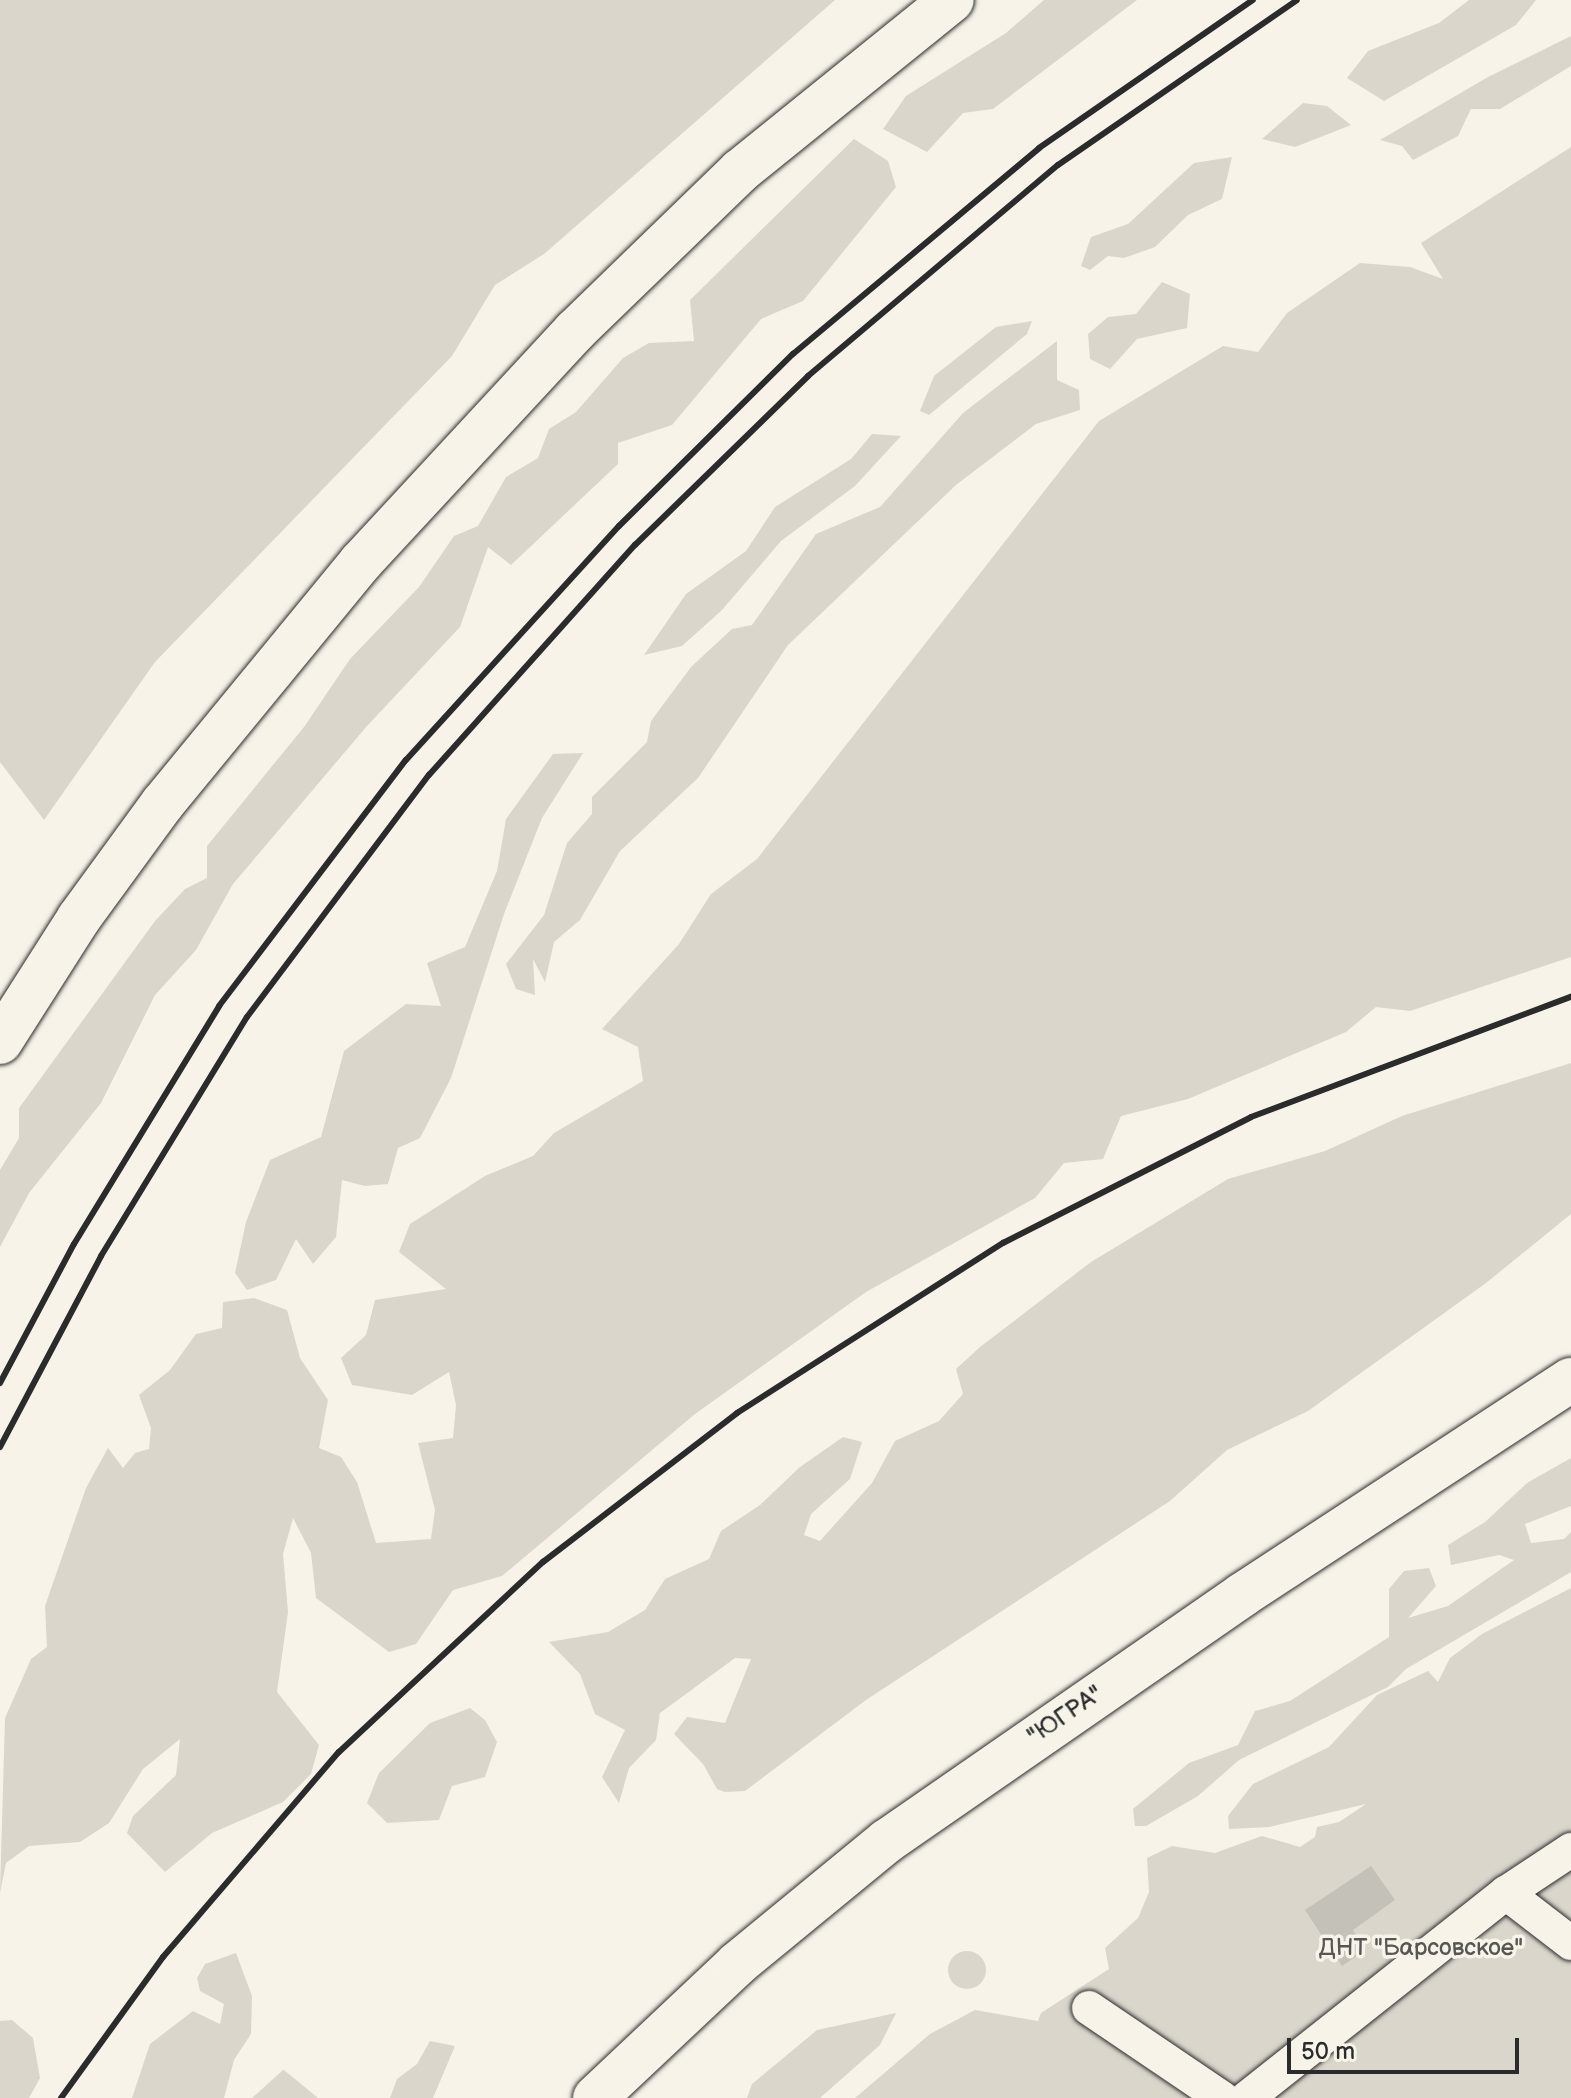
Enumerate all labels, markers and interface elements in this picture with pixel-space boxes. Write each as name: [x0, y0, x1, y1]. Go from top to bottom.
street label: "ЮГРА": [1022, 1679, 1108, 1751]
park label: ДНТ "Барсовское": [1319, 1934, 1523, 1962]
scale bar: [1291, 2022, 1523, 2072]
text: 50 m: [1301, 2037, 1355, 2066]

